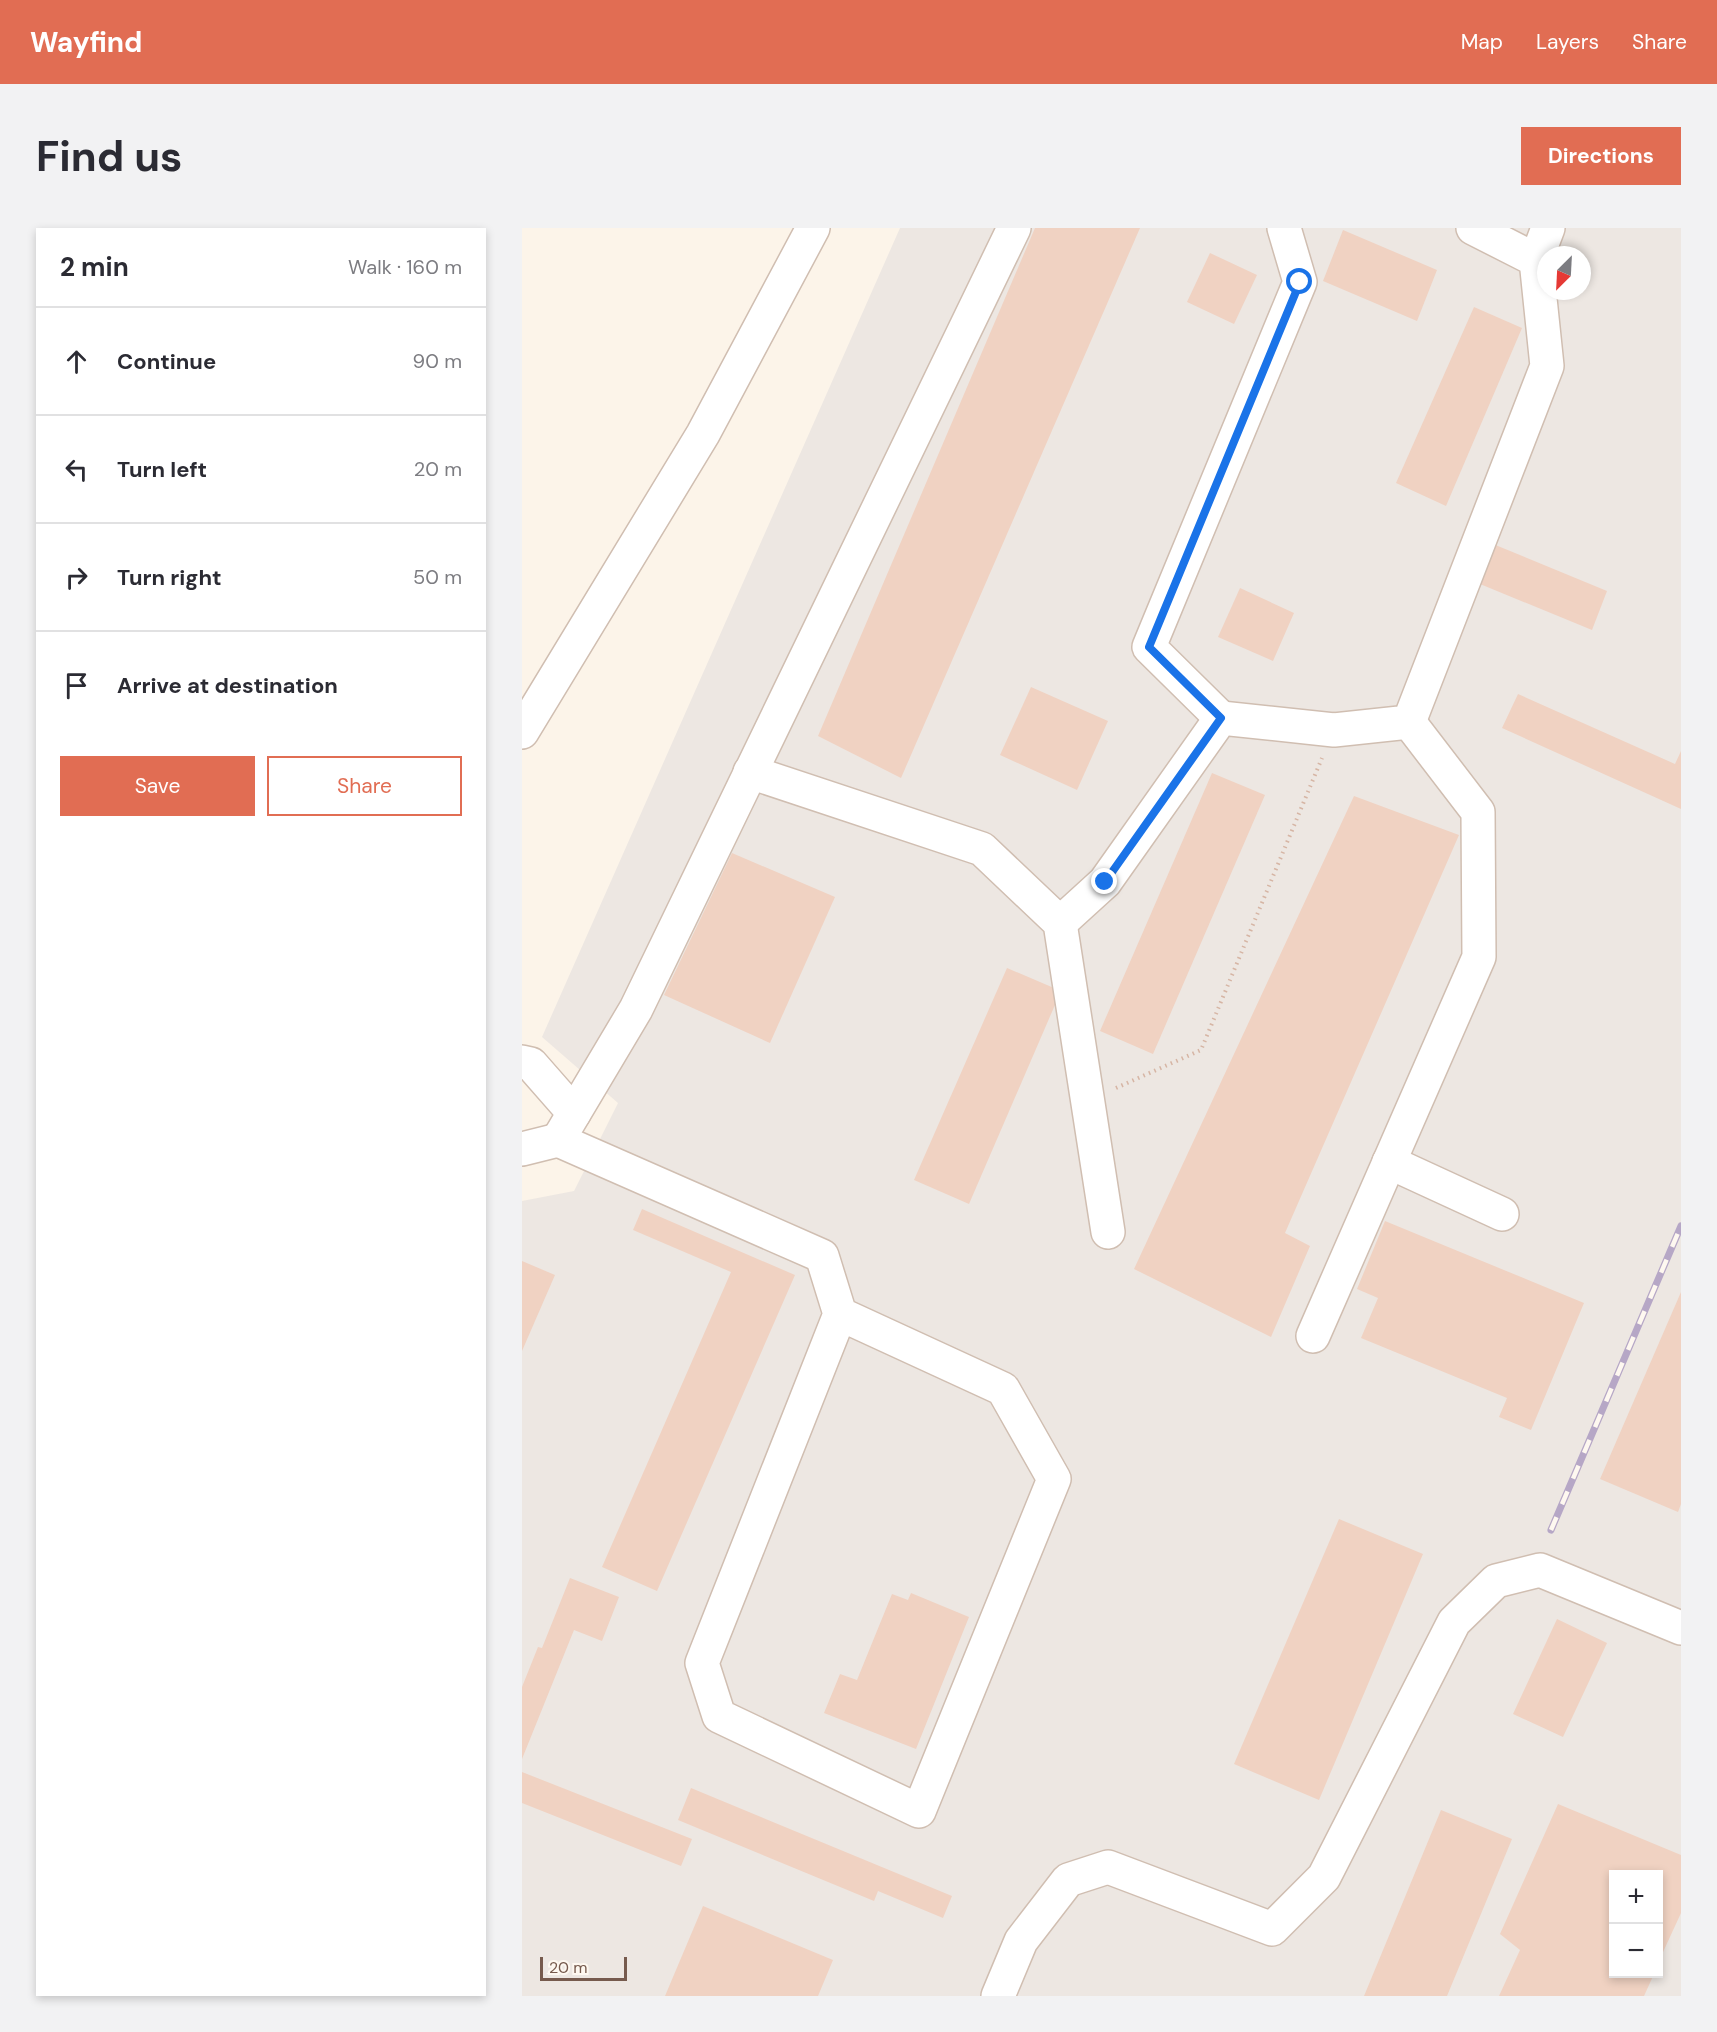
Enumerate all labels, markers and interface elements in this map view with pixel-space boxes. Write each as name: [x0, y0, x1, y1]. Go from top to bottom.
text: Wayfind: [30, 24, 142, 61]
text: Map: [1461, 28, 1503, 56]
text: Layers: [1536, 28, 1599, 56]
text: Share: [1632, 28, 1687, 56]
button: Directions: [1521, 127, 1681, 185]
text: Find us: [36, 129, 182, 184]
north arrow: [1537, 246, 1591, 300]
text: 2 min: [60, 250, 129, 284]
text: Walk · 160 m: [348, 254, 462, 280]
route start: [1286, 268, 1312, 294]
icon: ahead: [60, 345, 93, 378]
text: Continue: [117, 347, 216, 376]
text: 90 m: [413, 348, 462, 374]
icon: left: [60, 453, 93, 486]
text: Turn left: [117, 455, 207, 484]
text: 20 m: [414, 456, 462, 482]
icon: right: [60, 561, 93, 594]
text: Turn right: [117, 563, 222, 592]
text: 50 m: [413, 564, 462, 590]
icon: arrive: [60, 669, 93, 702]
text: Arrive at destination: [117, 671, 338, 700]
button: Save: [60, 756, 255, 816]
button: Share: [267, 756, 462, 816]
route end: [1091, 868, 1117, 894]
map controls: [1609, 1870, 1663, 1978]
button: +: [1609, 1870, 1663, 1924]
button: −: [1609, 1924, 1663, 1978]
scale bar: [540, 1954, 627, 1982]
text: 20 m: [549, 1957, 588, 1978]

